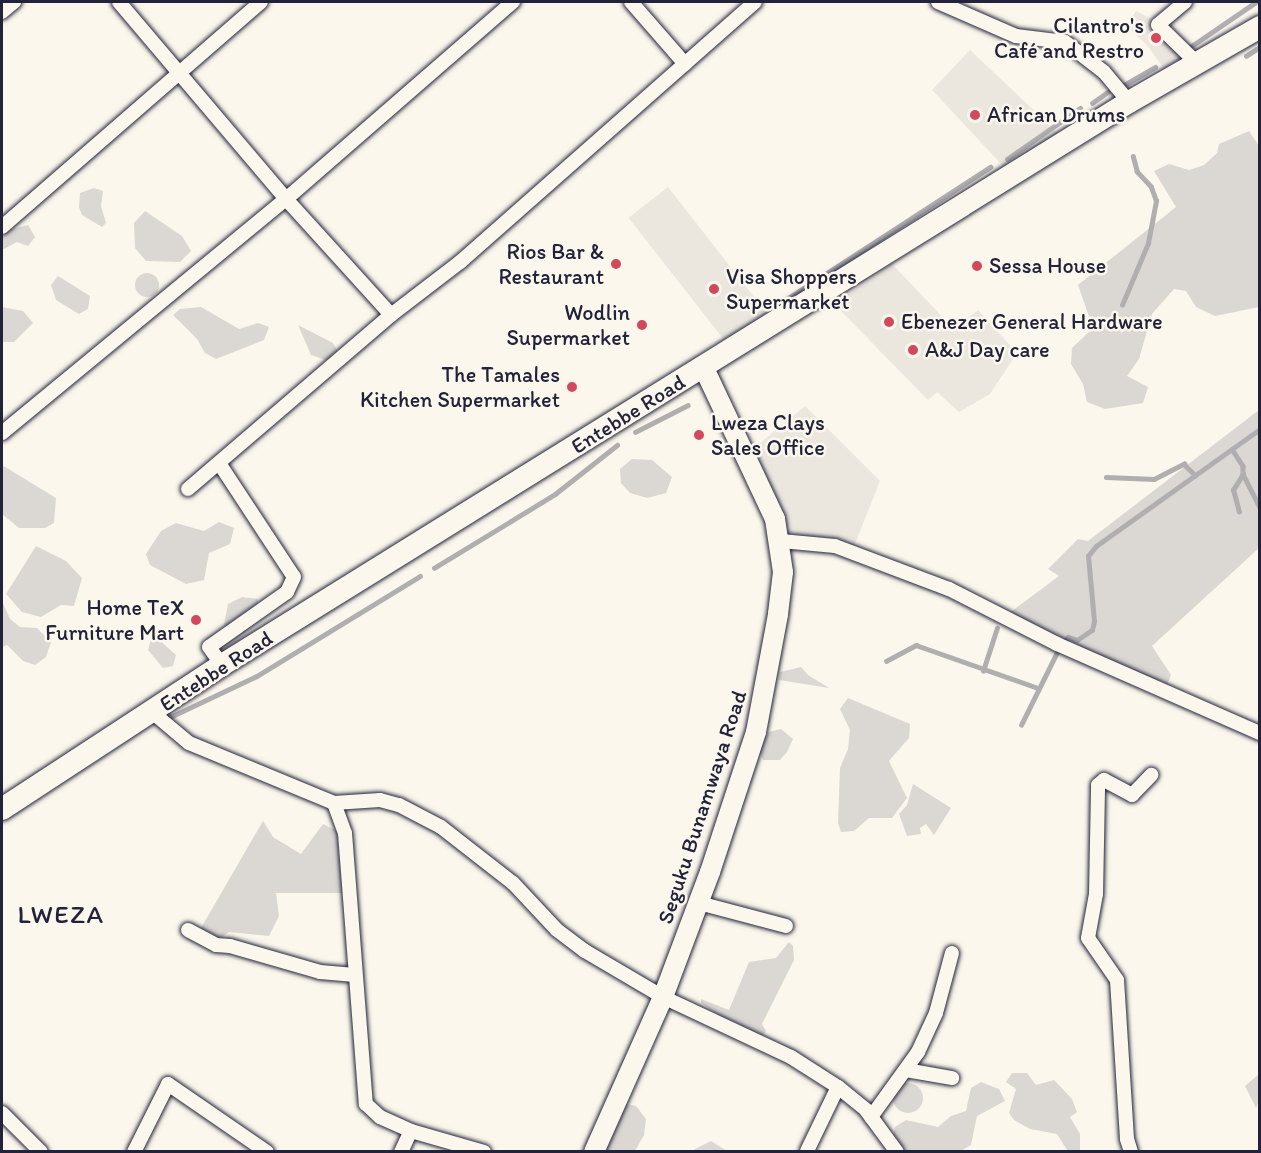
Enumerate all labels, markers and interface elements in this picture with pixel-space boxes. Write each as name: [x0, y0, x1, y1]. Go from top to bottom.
place label: Cilantro's Café and Restro: [993, 12, 1144, 63]
marker: Cilantro's Café and Restro: [1149, 31, 1163, 45]
place label: African Drums: [987, 102, 1125, 128]
marker: African Drums: [968, 108, 982, 122]
place label: Rios Bar & Restaurant: [498, 238, 604, 290]
place label: Sessa House: [989, 253, 1106, 279]
marker: Rios Bar & Restaurant: [609, 257, 623, 271]
marker: Sessa House: [970, 259, 984, 273]
place label: Visa Shoppers Supermarket: [726, 263, 857, 314]
marker: Visa Shoppers Supermarket: [707, 282, 721, 296]
place label: Wodlin Supermarket: [506, 299, 630, 350]
place label: Ebenezer General Hardware: [901, 309, 1164, 335]
marker: Ebenezer General Hardware: [882, 315, 896, 329]
marker: Wodlin Supermarket: [635, 318, 649, 332]
place label: A&J Day care: [925, 337, 1051, 363]
marker: A&J Day care: [906, 343, 920, 357]
place label: The Tamales Kitchen Supermarket: [359, 361, 560, 412]
street label: Entebbe Road: [566, 369, 690, 459]
marker: The Tamales Kitchen Supermarket: [565, 380, 579, 394]
place label: Lweza Clays Sales Office: [711, 409, 825, 460]
marker: Lweza Clays Sales Office: [692, 428, 706, 442]
place label: Home TeX Furniture Mart: [44, 594, 184, 646]
marker: Home TeX Furniture Mart: [189, 613, 203, 627]
street label: Entebbe Road: [155, 625, 277, 717]
street label: Seguku Bunamwaya Road: [652, 688, 752, 926]
district label: LWEZA: [17, 899, 105, 931]

